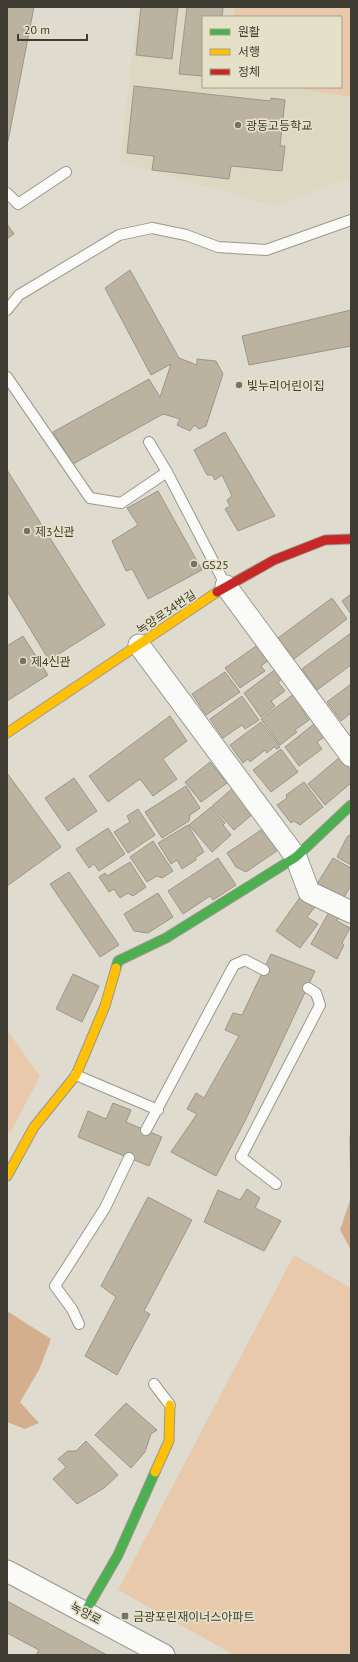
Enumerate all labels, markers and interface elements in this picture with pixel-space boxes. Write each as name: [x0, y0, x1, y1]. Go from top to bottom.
scale bar: [18, 16, 87, 42]
legend: [202, 16, 342, 88]
text: 20 m: [24, 22, 50, 37]
text: 원활: [238, 24, 260, 39]
text: 서행: [238, 44, 260, 59]
text: 정체: [238, 64, 260, 79]
place label: 광동고등학교: [246, 118, 312, 133]
marker: 광동고등학교: [233, 120, 243, 130]
place label: 빛누리어린이집: [247, 378, 324, 393]
marker: 빛누리어린이집: [234, 380, 244, 390]
place label: 제3신관: [35, 524, 75, 539]
marker: 제3신관: [22, 526, 32, 536]
place label: GS25: [202, 557, 229, 572]
marker: GS25: [189, 559, 199, 569]
street label: 녹양로34번길: [134, 587, 198, 637]
place label: 제4신관: [31, 654, 71, 669]
marker: 제4신관: [18, 656, 28, 666]
street label: 녹양로: [68, 1599, 104, 1627]
place label: 금광포린재이너스아파트: [133, 1609, 254, 1624]
marker: 금광포린재이너스아파트: [120, 1611, 130, 1621]

